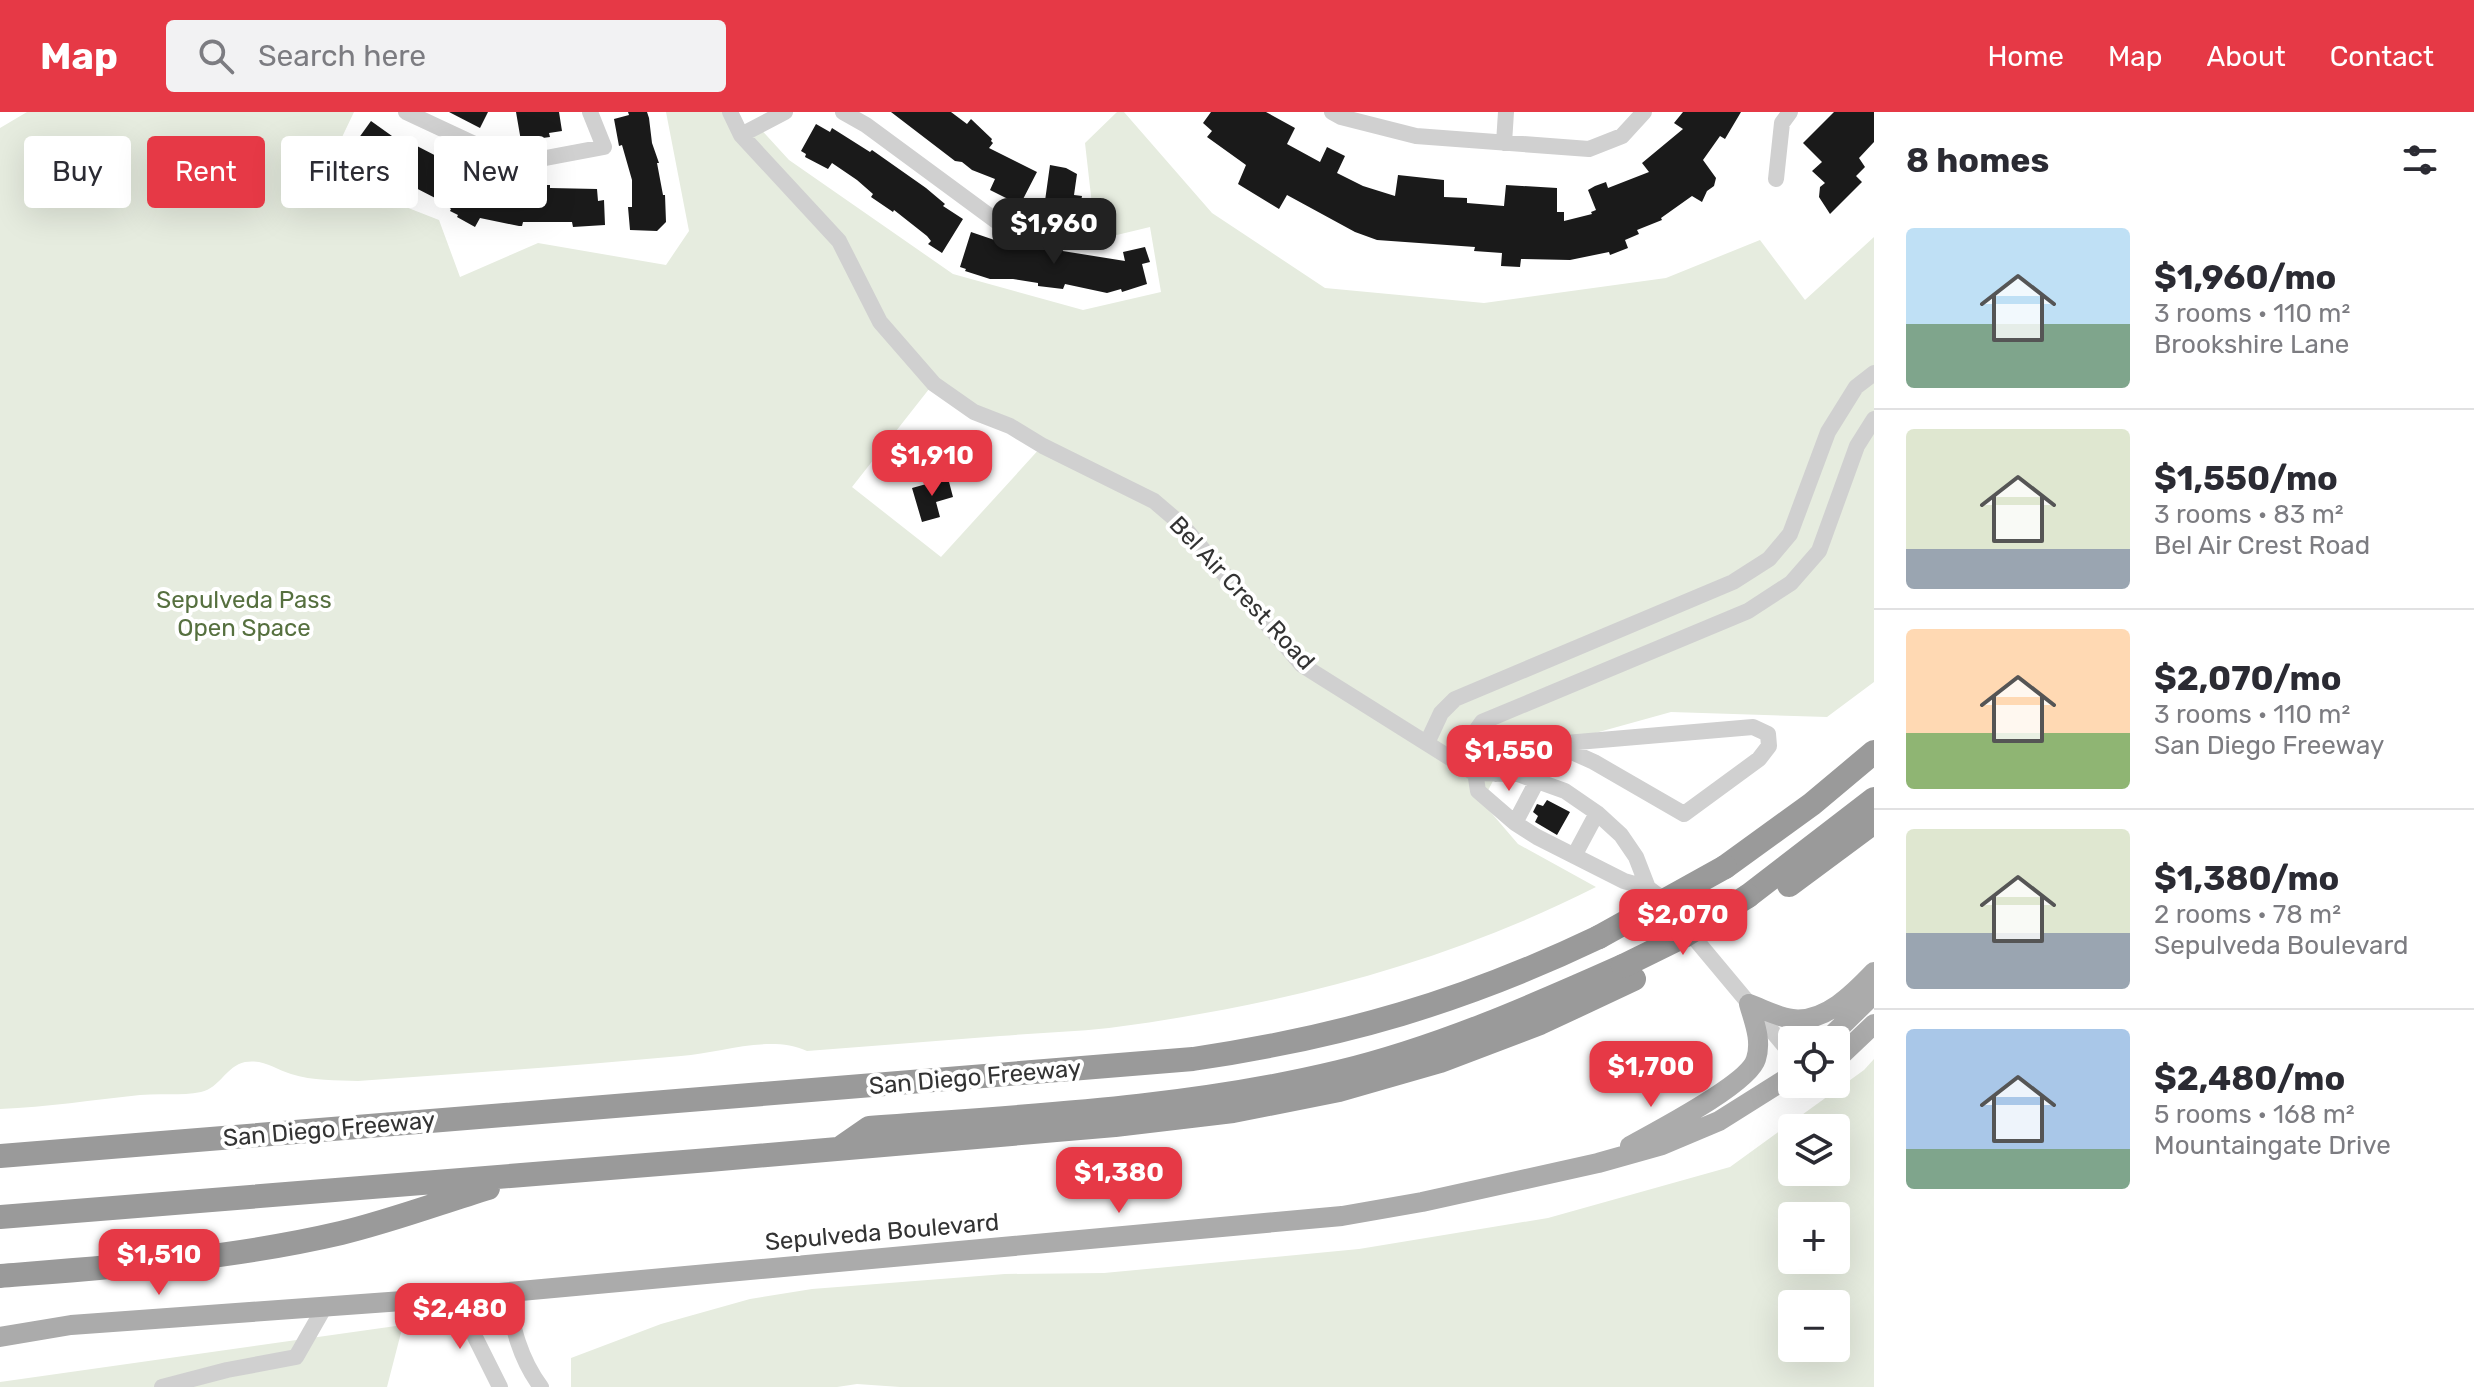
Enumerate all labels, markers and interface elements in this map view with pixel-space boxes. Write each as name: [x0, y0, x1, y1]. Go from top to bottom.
search box: [166, 20, 726, 92]
text: Map: [40, 33, 118, 79]
icon: search: [194, 34, 238, 78]
text: Search here: [258, 38, 426, 74]
text: Home: [1987, 40, 2064, 73]
text: Map: [2108, 40, 2162, 73]
text: About: [2206, 40, 2286, 73]
text: Contact: [2330, 40, 2434, 73]
chip: Buy: [24, 136, 131, 208]
chip: Rent: [147, 136, 265, 208]
chip: Filters: [281, 136, 418, 208]
chip: New: [434, 136, 547, 208]
icon: filters: [2398, 138, 2442, 182]
text: 8 homes: [1906, 140, 2049, 181]
pin: $1,960: [989, 198, 1119, 266]
text: $1,960: [1010, 208, 1098, 239]
text: $1,960/mo: [2154, 257, 2336, 298]
icon: home: [1970, 260, 2066, 356]
text: 3 rooms · 110 m²: [2154, 298, 2350, 329]
text: Brookshire Lane: [2154, 329, 2349, 360]
pin: $1,910: [867, 430, 997, 498]
text: $1,910: [890, 440, 974, 471]
text: $1,550/mo: [2154, 458, 2338, 499]
icon: home: [1970, 461, 2066, 557]
text: 3 rooms · 83 m²: [2154, 499, 2344, 530]
street label: Bel Air Crest Road: [1164, 510, 1320, 676]
text: Bel Air Crest Road: [2154, 530, 2370, 561]
park label: Sepulveda Pass Open Space: [156, 586, 332, 642]
text: $2,070/mo: [2154, 658, 2342, 699]
icon: home: [1970, 661, 2066, 757]
text: 3 rooms · 110 m²: [2154, 699, 2350, 730]
pin: $1,550: [1444, 725, 1574, 793]
text: San Diego Freeway: [2154, 730, 2384, 761]
text: $1,550: [1465, 735, 1553, 766]
text: $1,380/mo: [2154, 858, 2339, 899]
icon: home: [1970, 861, 2066, 957]
pin: $2,070: [1618, 889, 1748, 957]
text: $2,070: [1637, 899, 1729, 930]
text: 2 rooms · 78 m²: [2154, 899, 2341, 930]
text: Sepulveda Boulevard: [2154, 930, 2409, 961]
map controls: [1778, 1026, 1850, 1362]
button: locate: [1778, 1026, 1850, 1098]
pin: $1,700: [1586, 1041, 1716, 1109]
text: $1,700: [1608, 1051, 1694, 1082]
street label: San Diego Freeway: [868, 1054, 1082, 1100]
text: $2,480/mo: [2154, 1058, 2345, 1099]
icon: home: [1970, 1061, 2066, 1157]
text: 5 rooms · 168 m²: [2154, 1099, 2355, 1130]
street label: San Diego Freeway: [222, 1106, 436, 1152]
button: layers: [1778, 1114, 1850, 1186]
text: Mountaingate Drive: [2154, 1130, 2391, 1161]
pin: $1,380: [1054, 1147, 1184, 1215]
text: $1,380: [1074, 1157, 1164, 1188]
button: +: [1778, 1202, 1850, 1274]
street label: Sepulveda Boulevard: [764, 1208, 1000, 1256]
pin: $1,510: [94, 1229, 224, 1297]
text: $1,510: [117, 1239, 201, 1270]
pin: $2,480: [395, 1283, 525, 1351]
button: −: [1778, 1290, 1850, 1362]
text: $2,480: [413, 1293, 507, 1324]

